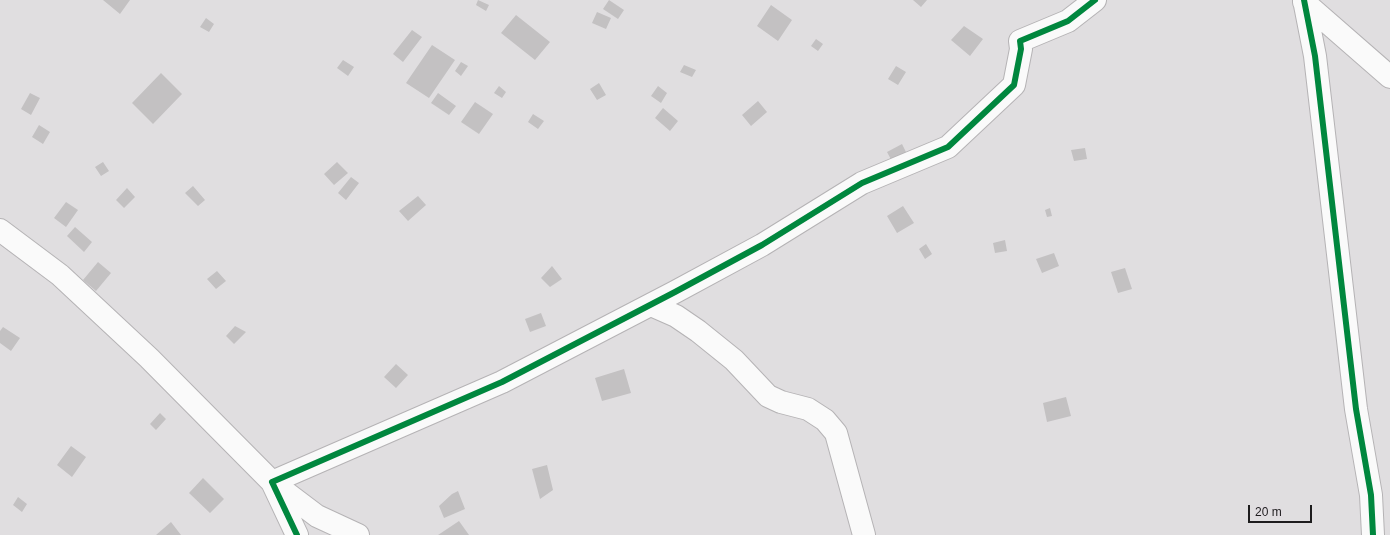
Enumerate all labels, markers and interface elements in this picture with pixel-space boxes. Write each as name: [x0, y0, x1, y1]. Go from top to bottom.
scale bar: [1250, 497, 1314, 523]
text: 20 m: [1255, 505, 1282, 519]

